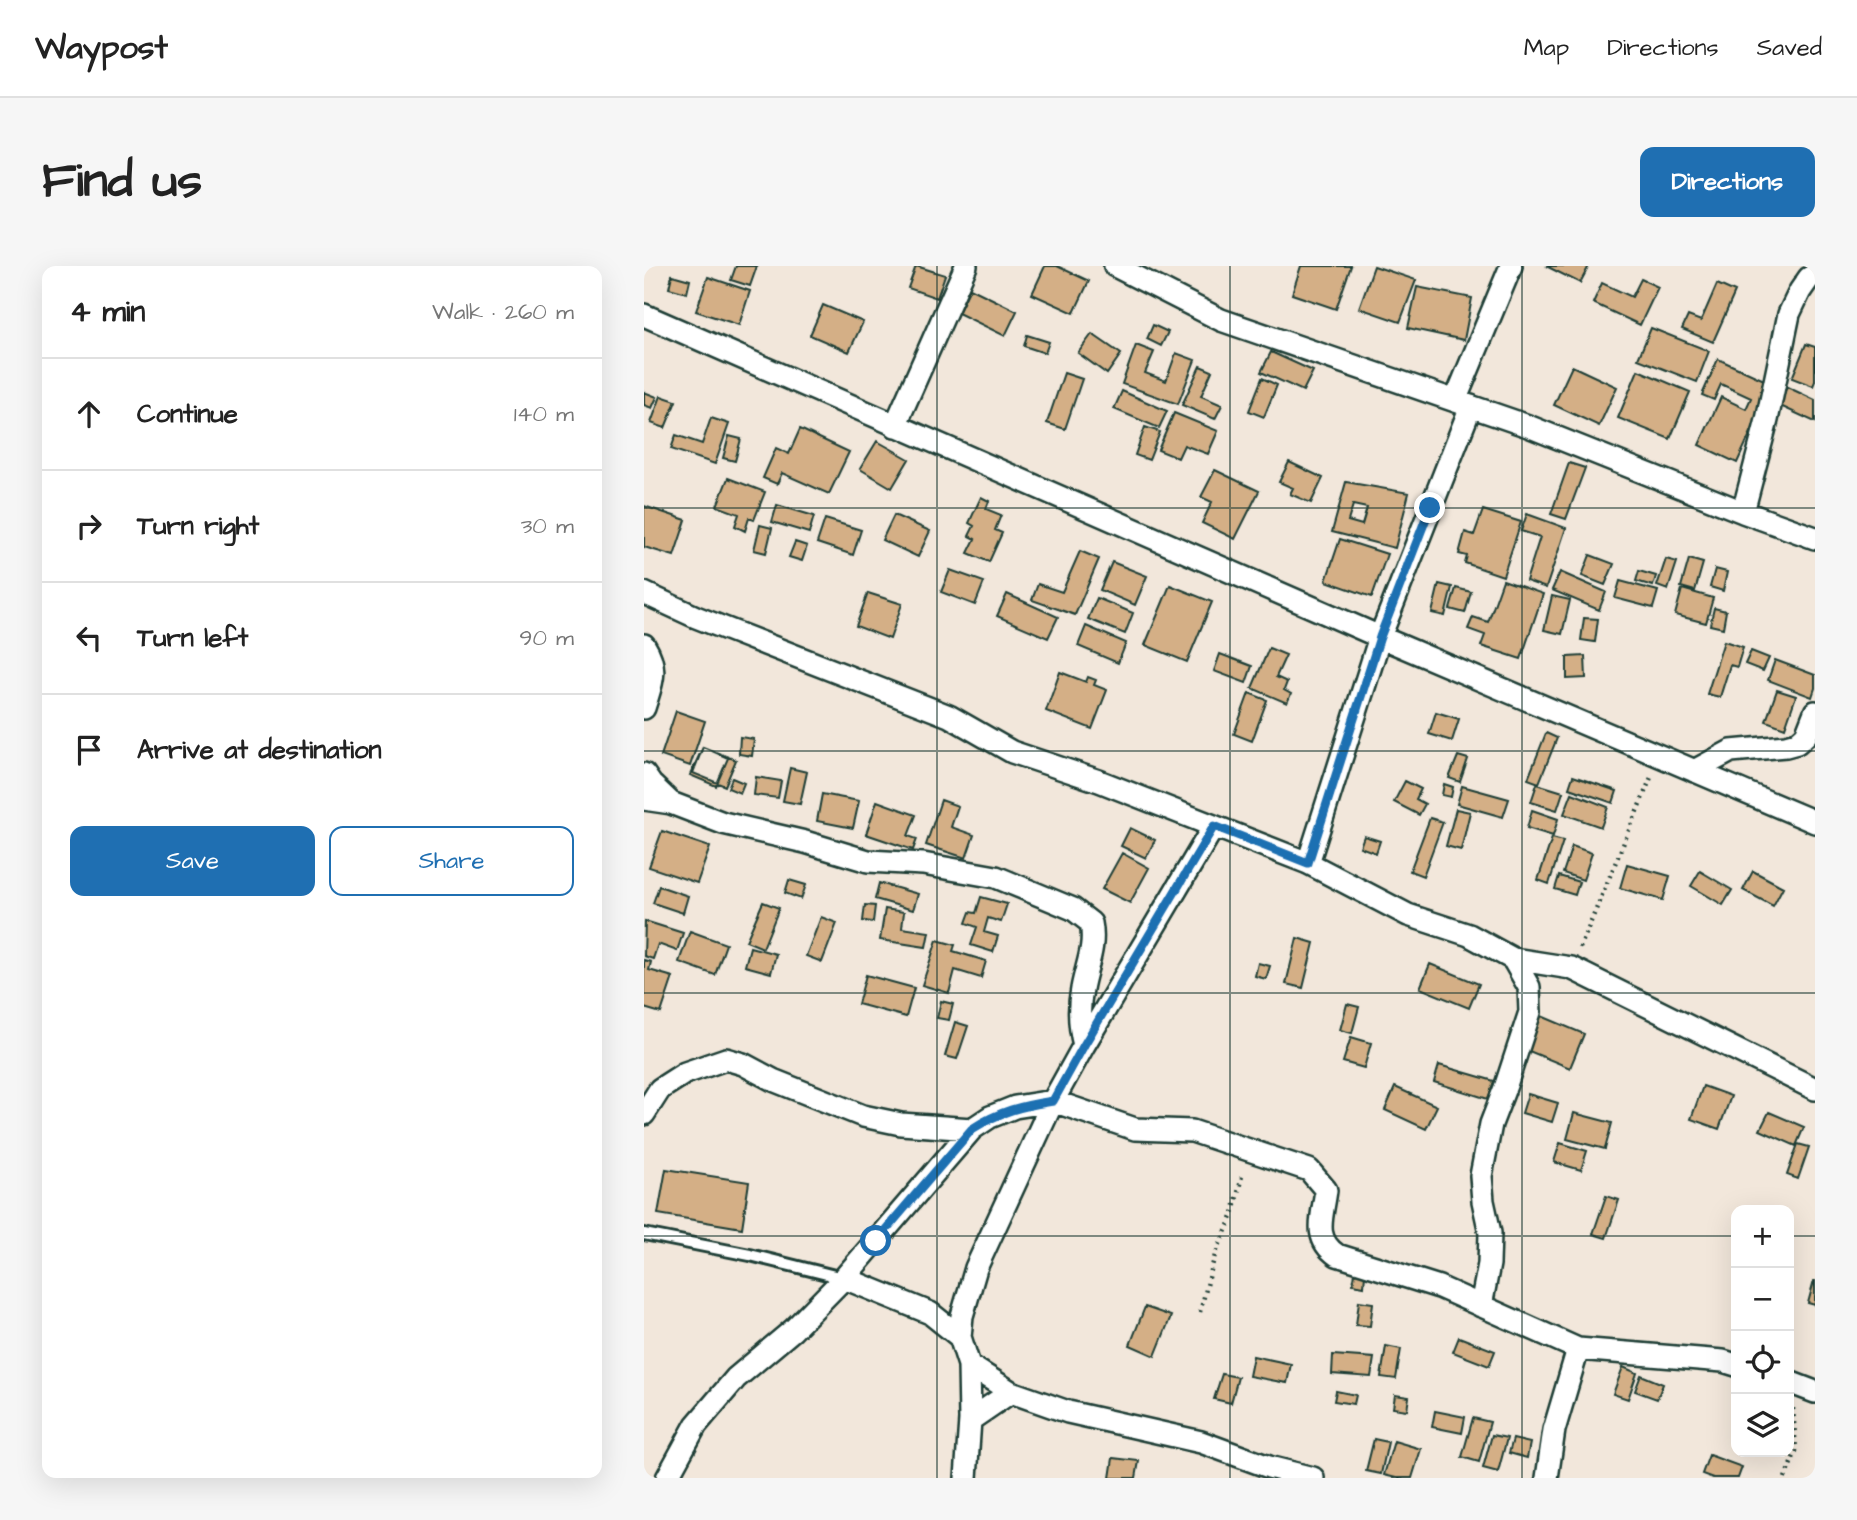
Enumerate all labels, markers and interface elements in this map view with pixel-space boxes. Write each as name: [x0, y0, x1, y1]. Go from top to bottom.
text: Waypost: [35, 25, 168, 71]
text: Map: [1524, 31, 1569, 65]
text: Directions: [1607, 31, 1719, 65]
text: Saved: [1757, 31, 1822, 65]
button: Directions: [1640, 147, 1815, 217]
text: Find us: [42, 148, 202, 216]
text: 4 min: [70, 291, 145, 333]
text: Walk · 260 m: [432, 296, 574, 328]
icon: ahead: [70, 395, 108, 433]
text: Continue: [137, 396, 238, 432]
text: 140 m: [514, 398, 574, 430]
route end: [1414, 492, 1445, 523]
icon: right: [70, 507, 108, 545]
text: Turn right: [137, 508, 259, 544]
text: 30 m: [521, 510, 574, 542]
icon: left: [70, 619, 108, 657]
text: Turn left: [137, 620, 248, 656]
text: 90 m: [519, 622, 574, 654]
icon: arrive: [70, 731, 108, 769]
text: Arrive at destination: [137, 732, 382, 768]
button: Save: [70, 826, 315, 896]
button: Share: [329, 826, 574, 896]
map controls: [1731, 1205, 1794, 1457]
button: +: [1731, 1205, 1794, 1268]
route start: [860, 1225, 891, 1256]
button: −: [1731, 1268, 1794, 1331]
button: locate: [1731, 1331, 1794, 1394]
button: layers: [1731, 1394, 1794, 1457]

